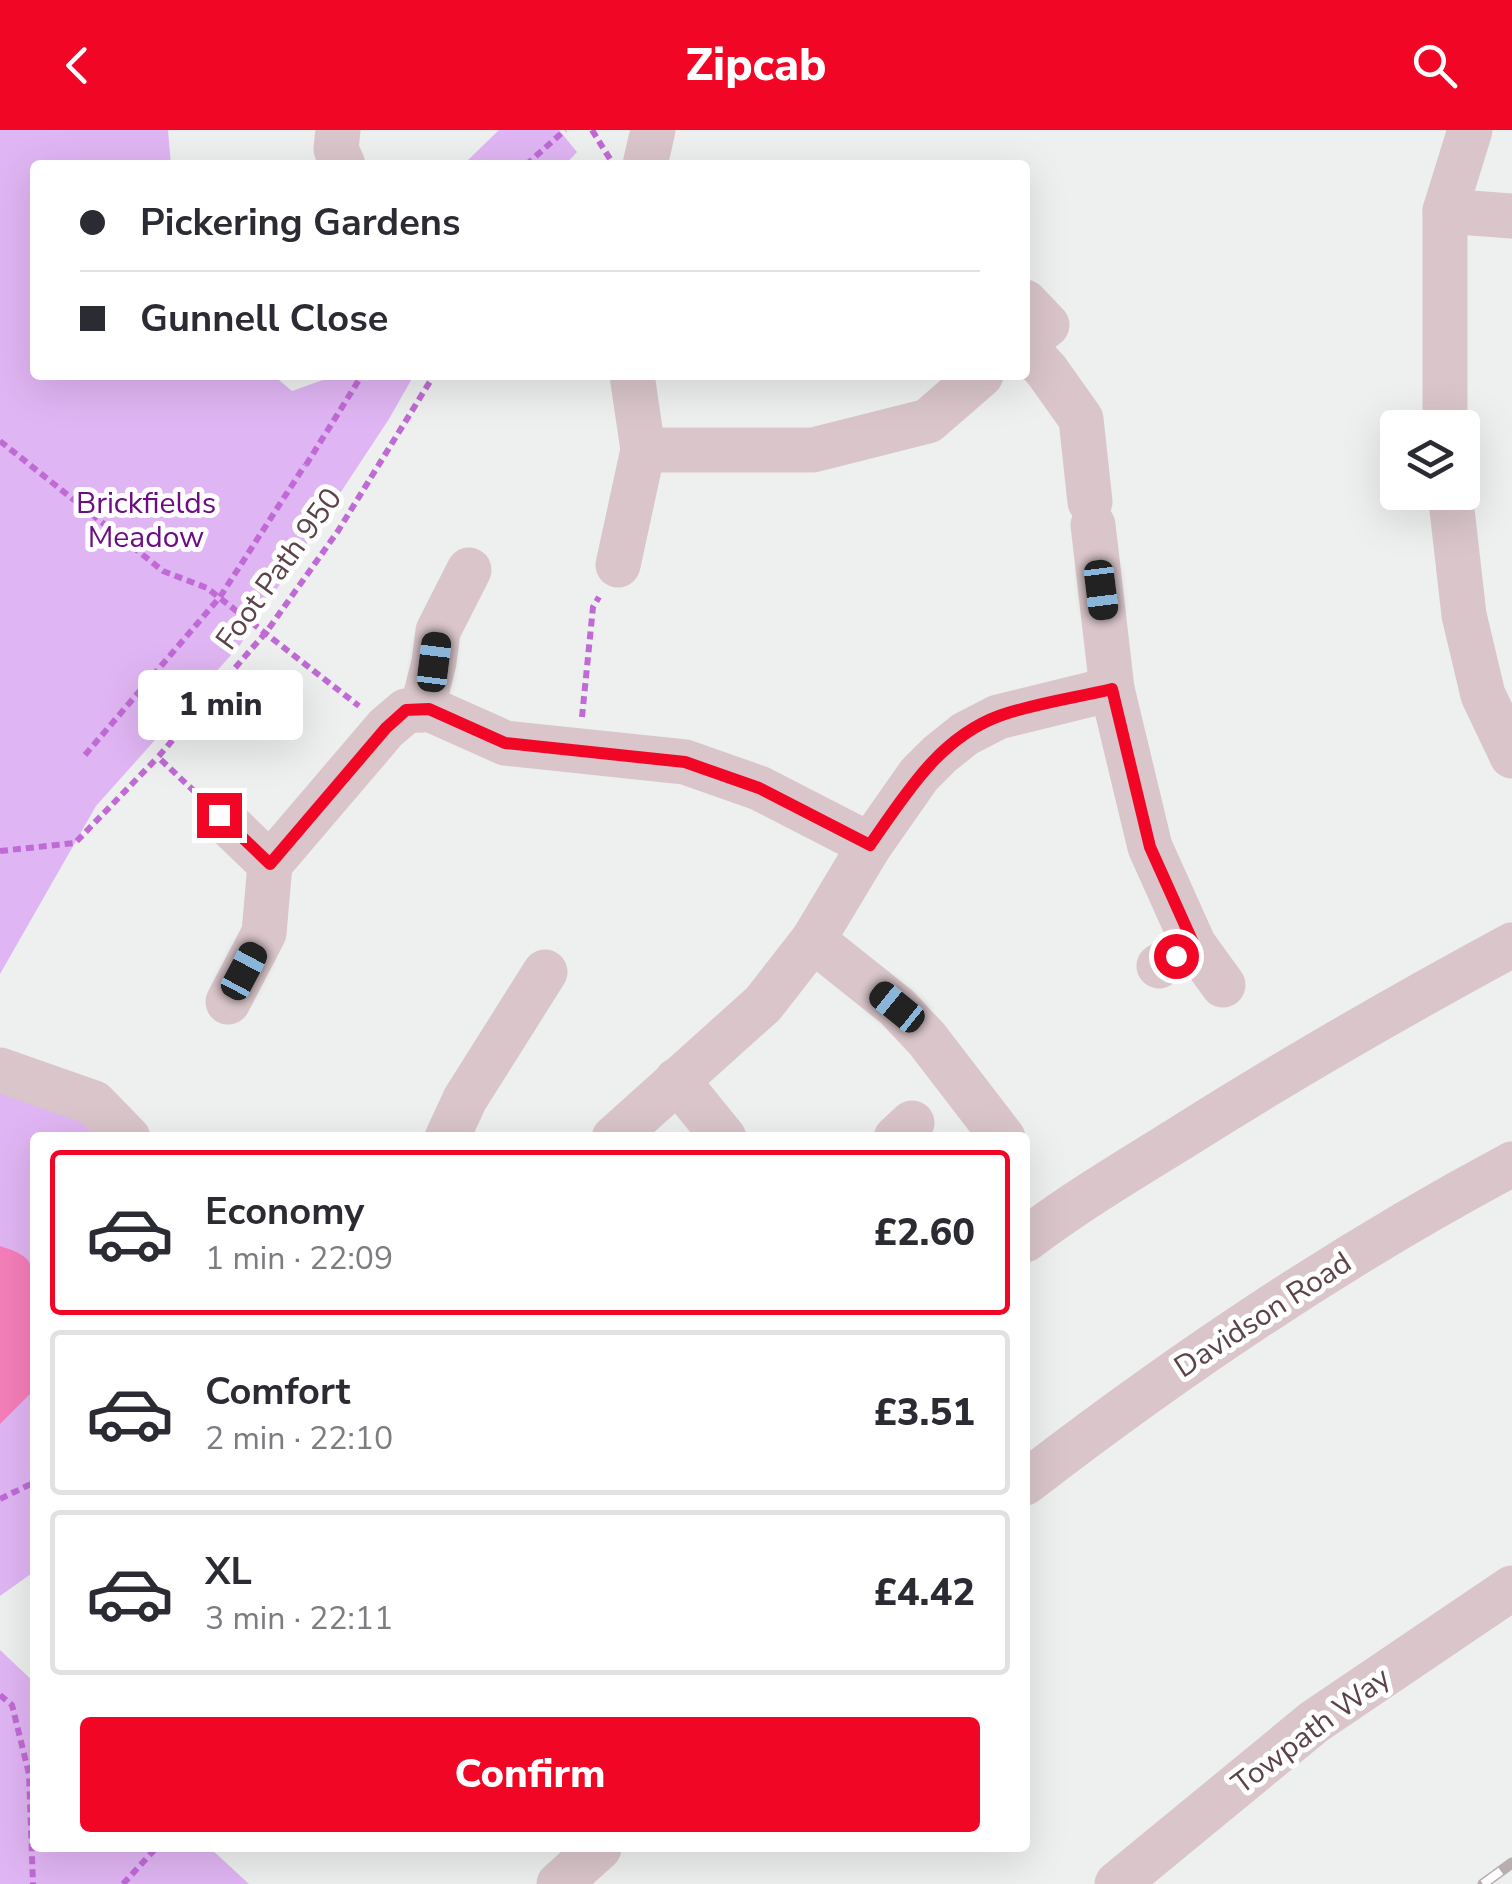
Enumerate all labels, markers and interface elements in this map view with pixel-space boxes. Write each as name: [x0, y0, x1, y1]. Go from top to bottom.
text: Zipcab: [685, 35, 827, 96]
icon: back: [50, 38, 105, 93]
icon: search: [1407, 38, 1462, 93]
text: Pickering Gardens: [140, 197, 461, 248]
text: Gunnell Close: [140, 293, 388, 344]
map controls: [1380, 410, 1480, 510]
button: layers: [1380, 410, 1480, 510]
street label: Foot Path 950: [206, 480, 352, 658]
park label: Brickfields Meadow: [76, 483, 216, 558]
car: [1082, 558, 1120, 622]
car: [415, 630, 453, 694]
callout: 1 min: [136, 670, 302, 740]
text: 1 min: [178, 683, 263, 726]
route end: [197, 793, 242, 838]
route start: [1154, 934, 1199, 979]
car: [217, 937, 271, 1005]
car: [864, 976, 930, 1038]
text: Economy: [205, 1186, 364, 1237]
icon: car: [85, 1188, 175, 1278]
text: £2.60: [874, 1207, 975, 1258]
text: 1 min · 22:09: [205, 1237, 393, 1280]
street label: Davidson Road: [1166, 1242, 1360, 1388]
text: Comfort: [205, 1366, 350, 1417]
icon: car: [85, 1368, 175, 1458]
text: £3.51: [874, 1387, 975, 1438]
text: 2 min · 22:10: [205, 1417, 393, 1460]
text: XL: [205, 1546, 252, 1597]
icon: car: [85, 1548, 175, 1638]
text: £4.42: [874, 1567, 975, 1618]
text: 3 min · 22:11: [205, 1597, 393, 1640]
street label: Towpath Way: [1223, 1658, 1399, 1804]
button: Confirm: [80, 1717, 980, 1832]

